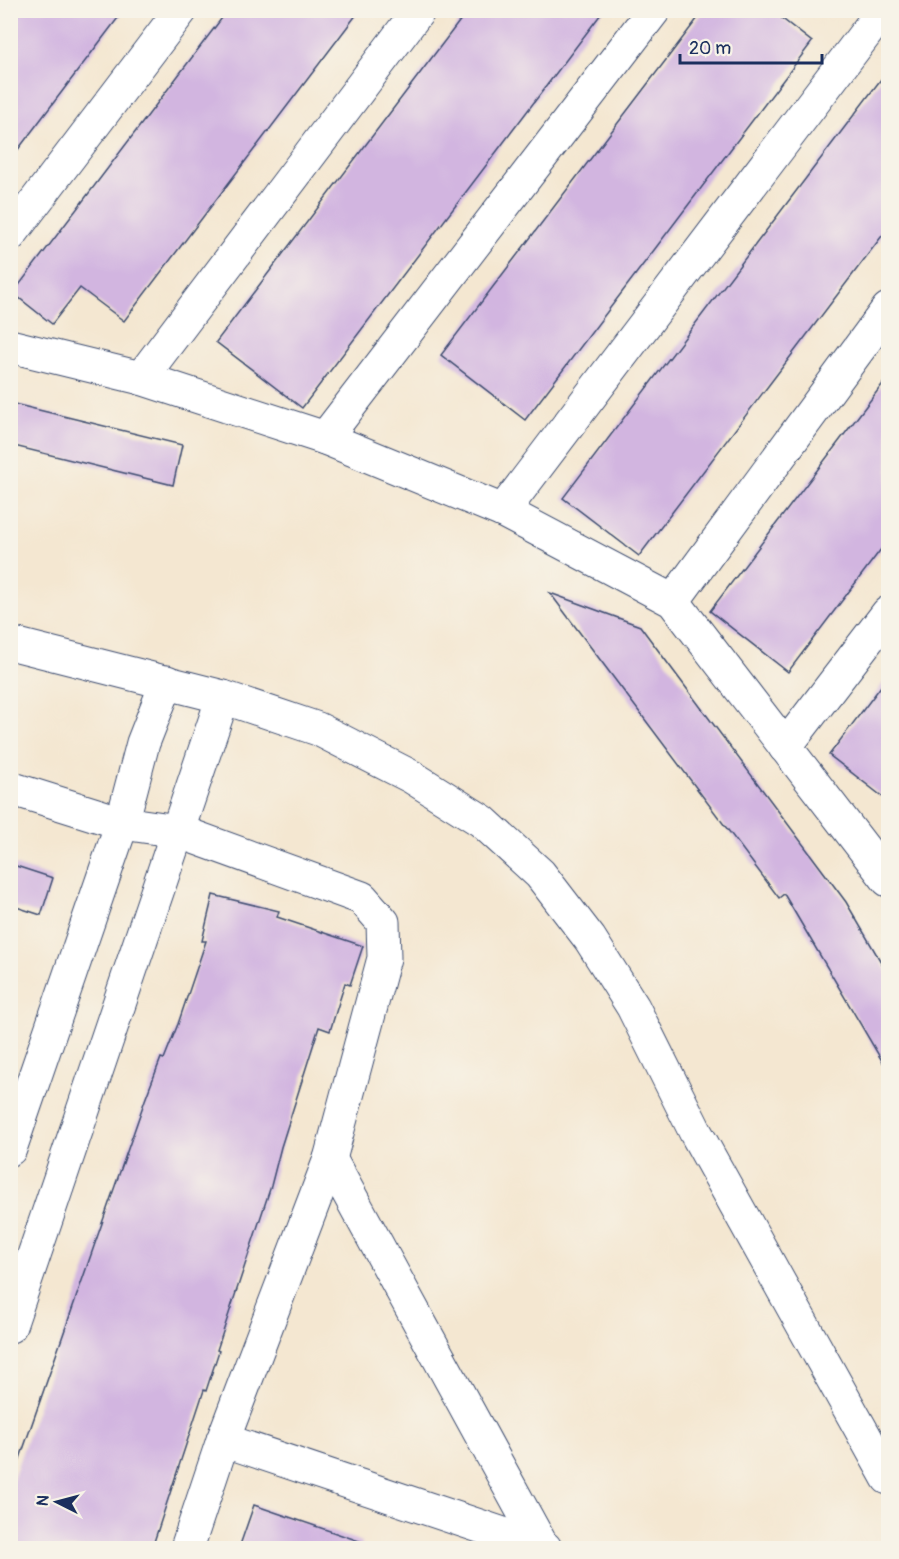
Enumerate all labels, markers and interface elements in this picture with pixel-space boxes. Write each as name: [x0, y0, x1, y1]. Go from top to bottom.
scale bar: [680, 27, 822, 65]
text: 20 m: [689, 37, 731, 60]
north arrow: [27, 1472, 87, 1532]
text: N: [33, 1494, 54, 1507]

